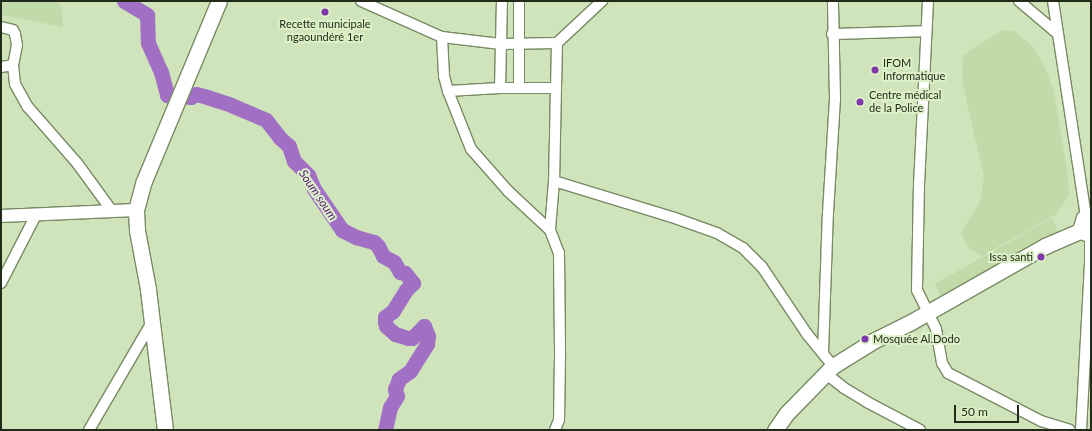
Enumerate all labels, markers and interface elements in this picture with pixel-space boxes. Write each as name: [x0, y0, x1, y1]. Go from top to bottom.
marker: Recette municipale ngaoundéré 1er: [320, 7, 330, 17]
place label: Recette municipale ngaoundéré 1er: [279, 18, 371, 44]
place label: IFOM Informatique: [883, 57, 945, 83]
marker: IFOM Informatique: [870, 65, 880, 75]
place label: Centre médical de la Police: [869, 89, 941, 115]
marker: Centre médical de la Police: [854, 96, 866, 108]
water label: Soum soum: [296, 167, 340, 223]
place label: Issa santi: [989, 250, 1033, 264]
marker: Issa santi: [1036, 252, 1046, 262]
place label: Mosquée Al.Dodo: [873, 332, 960, 346]
marker: Mosquée Al.Dodo: [860, 334, 870, 344]
scale bar: [956, 397, 1021, 423]
text: 50 m: [961, 404, 988, 419]

